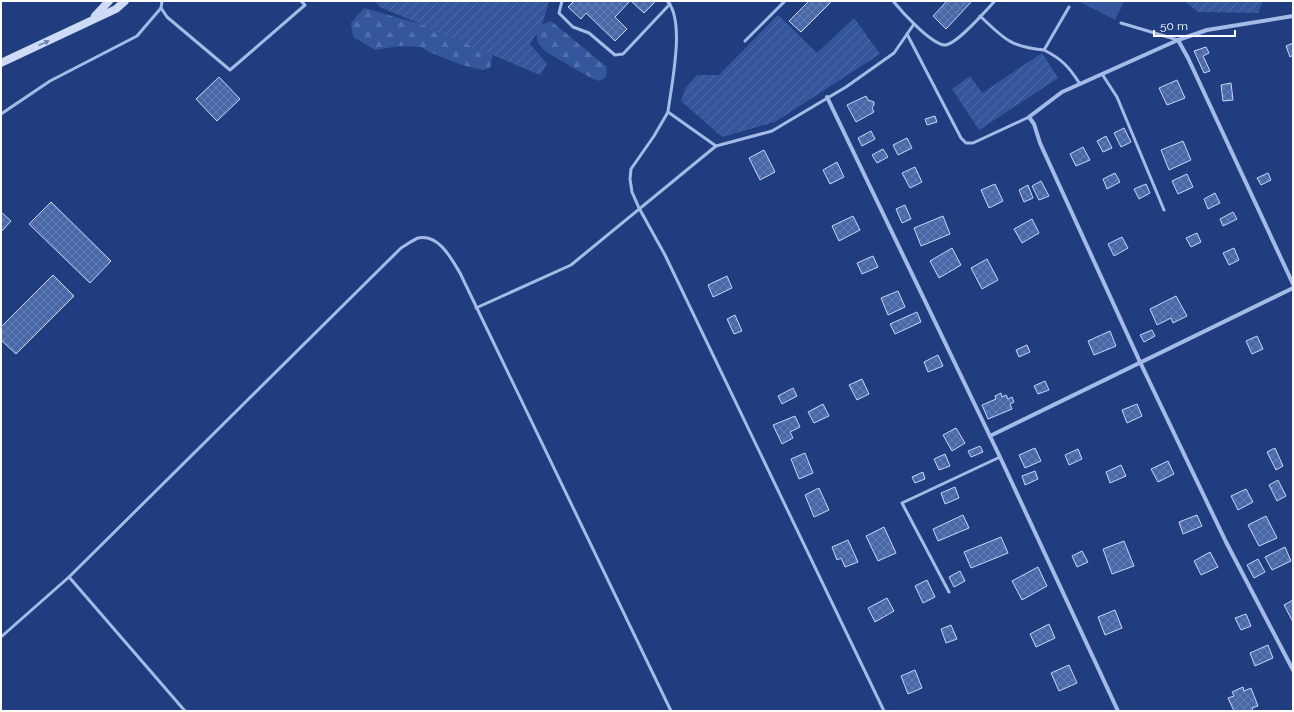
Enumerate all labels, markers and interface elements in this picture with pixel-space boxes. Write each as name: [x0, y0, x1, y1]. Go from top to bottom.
scale bar: [1154, 12, 1235, 38]
text: 50 m: [1160, 19, 1188, 33]
one-way arrow: [38, 40, 50, 46]

